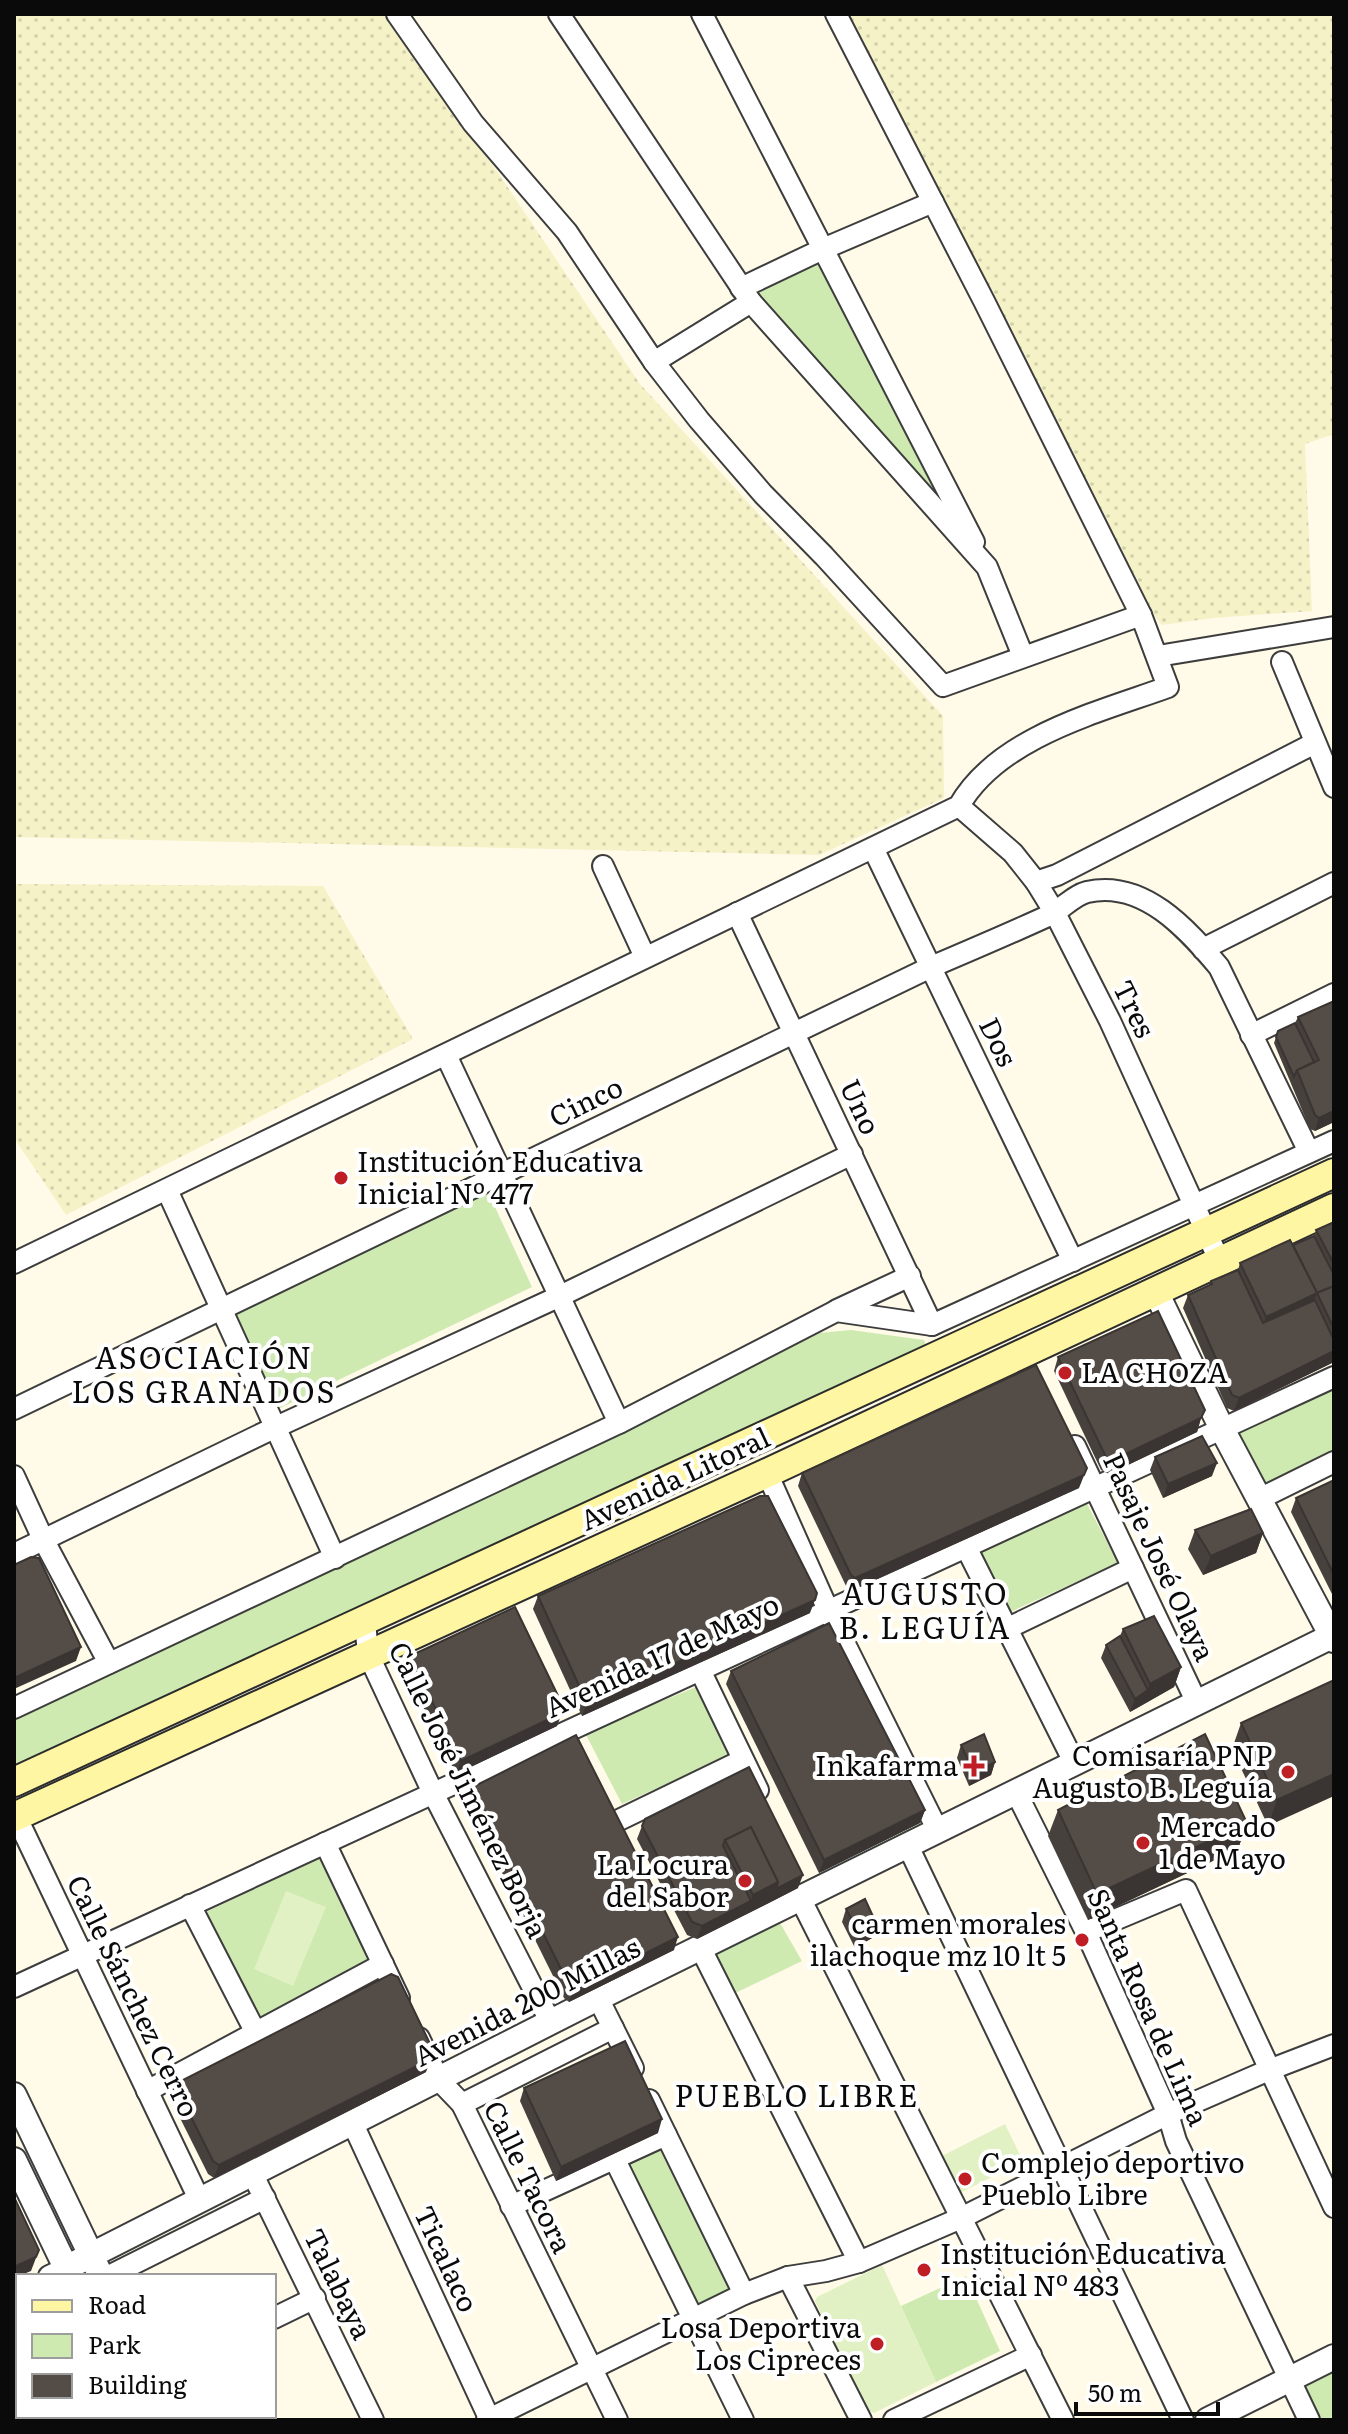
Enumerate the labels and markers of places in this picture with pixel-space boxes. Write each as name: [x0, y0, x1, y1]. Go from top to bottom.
place label: Institución Educativa Inicial Nº 477: [357, 1139, 643, 1213]
marker: Institución Educativa Inicial Nº 477: [332, 1169, 350, 1187]
place label: LA CHOZA: [1081, 1350, 1228, 1392]
marker: LA CHOZA: [1056, 1364, 1074, 1382]
place label: Comisaría PNP Augusto B. Leguía: [1032, 1733, 1272, 1807]
place label: Inkafarma: [815, 1743, 958, 1785]
marker: Inkafarma: [965, 1757, 983, 1775]
marker: Comisaría PNP Augusto B. Leguía: [1279, 1763, 1297, 1781]
place label: Mercado 1 de Mayo: [1159, 1804, 1286, 1878]
marker: Mercado 1 de Mayo: [1134, 1834, 1152, 1852]
place label: La Locura del Sabor: [596, 1842, 730, 1916]
marker: La Locura del Sabor: [736, 1872, 754, 1890]
place label: carmen morales ilachoque mz 10 lt 5: [810, 1901, 1066, 1975]
marker: carmen morales ilachoque mz 10 lt 5: [1073, 1931, 1091, 1949]
place label: Complejo deportivo Pueblo Libre: [981, 2140, 1245, 2214]
marker: Complejo deportivo Pueblo Libre: [956, 2170, 974, 2188]
place label: Institución Educativa Inicial Nº 483: [940, 2231, 1226, 2305]
marker: Institución Educativa Inicial Nº 483: [915, 2261, 933, 2279]
place label: Losa Deportiva Los Cipreces: [660, 2305, 861, 2379]
marker: Losa Deportiva Los Cipreces: [868, 2335, 886, 2353]

